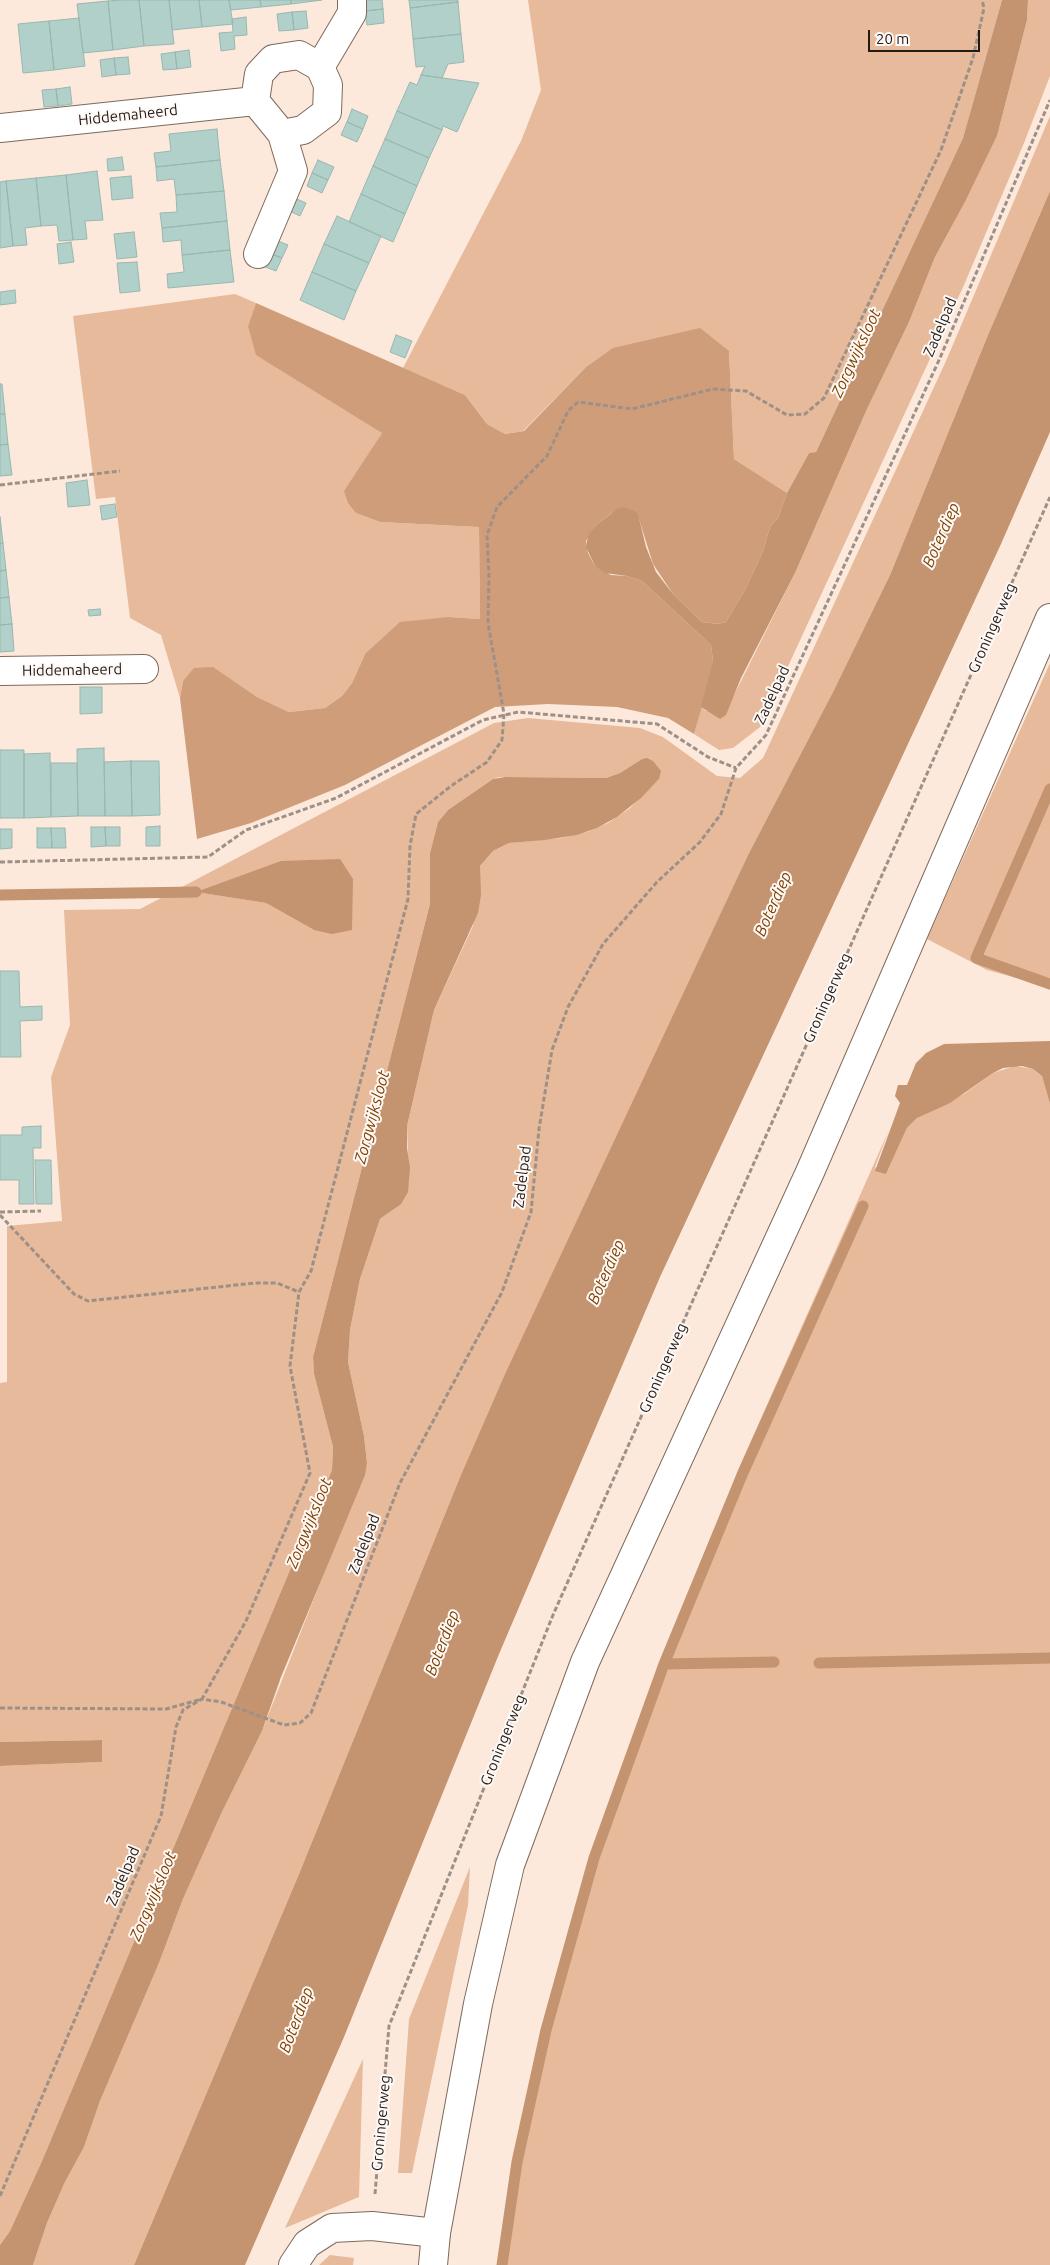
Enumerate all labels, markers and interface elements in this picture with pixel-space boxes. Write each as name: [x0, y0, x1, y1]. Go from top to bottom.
scale bar: [870, 20, 982, 52]
text: 20 m: [876, 30, 909, 47]
street label: Hiddemaheerd: [77, 101, 179, 129]
street label: Zadelpad: [920, 295, 960, 359]
water label: Zorgwijksloot: [827, 306, 885, 400]
water label: Boterdiep: [918, 500, 964, 570]
street label: Groningerweg: [964, 580, 1020, 676]
street label: Hiddemaheerd: [22, 660, 122, 680]
street label: Zadelpad: [751, 663, 793, 727]
water label: Boterdiep: [750, 869, 796, 939]
street label: Groningerweg: [799, 950, 855, 1046]
water label: Zorgwijksloot: [350, 1068, 394, 1166]
street label: Zadelpad: [509, 1145, 535, 1209]
water label: Boterdiep: [583, 1237, 629, 1307]
street label: Groningerweg: [635, 1320, 691, 1416]
water label: Zorgwijksloot: [282, 1475, 336, 1571]
street label: Zadelpad: [344, 1512, 384, 1576]
water label: Boterdiep: [421, 1608, 463, 1678]
street label: Groningerweg: [477, 1692, 529, 1788]
street label: Zadelpad: [103, 1844, 143, 1908]
water label: Zorgwijksloot: [126, 1848, 180, 1944]
water label: Boterdiep: [275, 1985, 317, 2055]
street label: Groningerweg: [368, 2074, 394, 2172]

